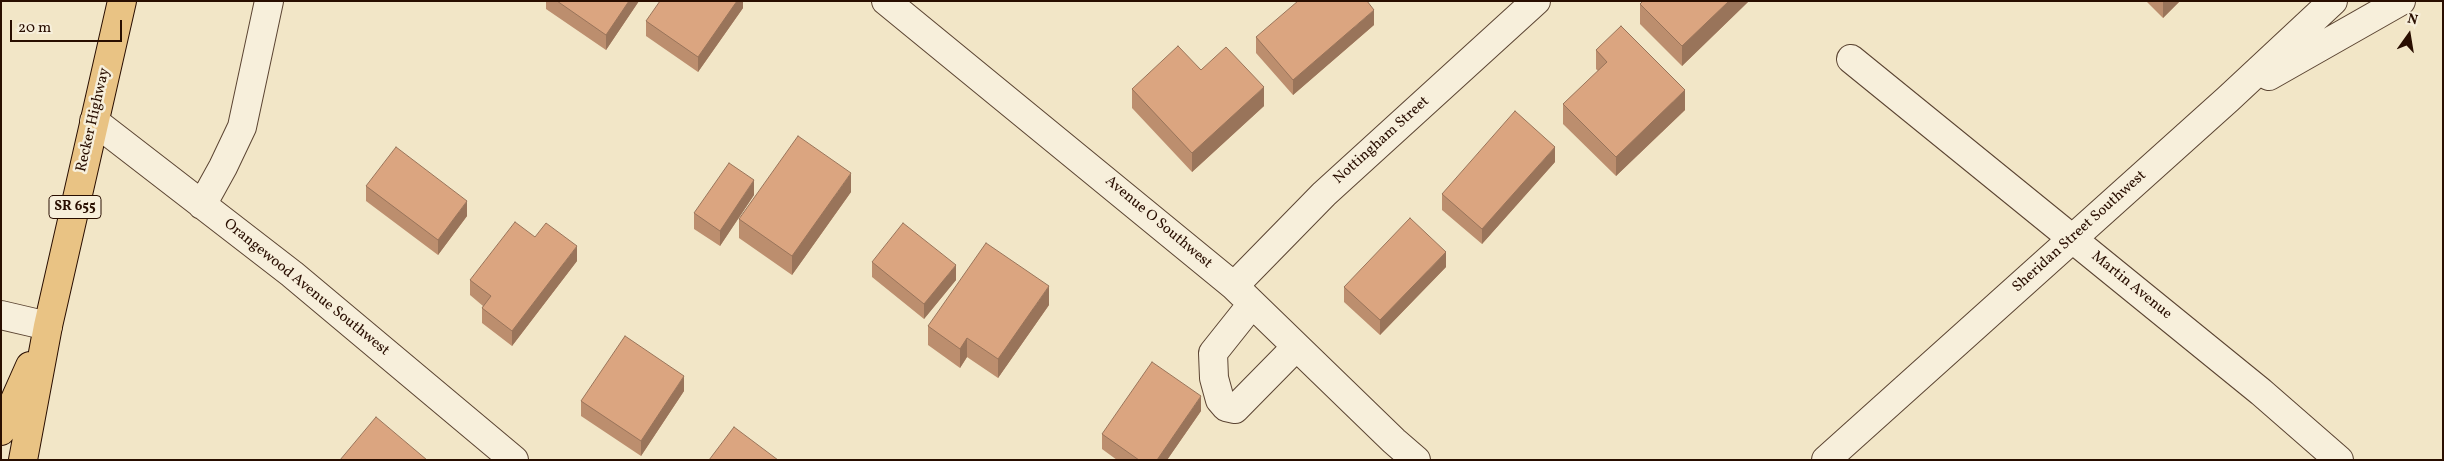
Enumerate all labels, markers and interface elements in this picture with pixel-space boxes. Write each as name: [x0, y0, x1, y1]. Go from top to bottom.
text: N: [2405, 9, 2420, 30]
scale bar: [12, 10, 125, 42]
north arrow: [2384, 10, 2434, 60]
text: 20 m: [18, 18, 51, 39]
street label: Recker Highway: [73, 66, 115, 174]
street label: Nottingham Street: [1330, 93, 1434, 189]
street label: Sheridan Street Southwest: [2009, 167, 2151, 297]
street label: Avenue O Southwest: [1101, 173, 1215, 273]
road number: SR 655: [49, 196, 101, 218]
street label: Orangewood Avenue Southwest: [220, 216, 392, 360]
street label: Martin Avenue: [2087, 248, 2175, 324]

